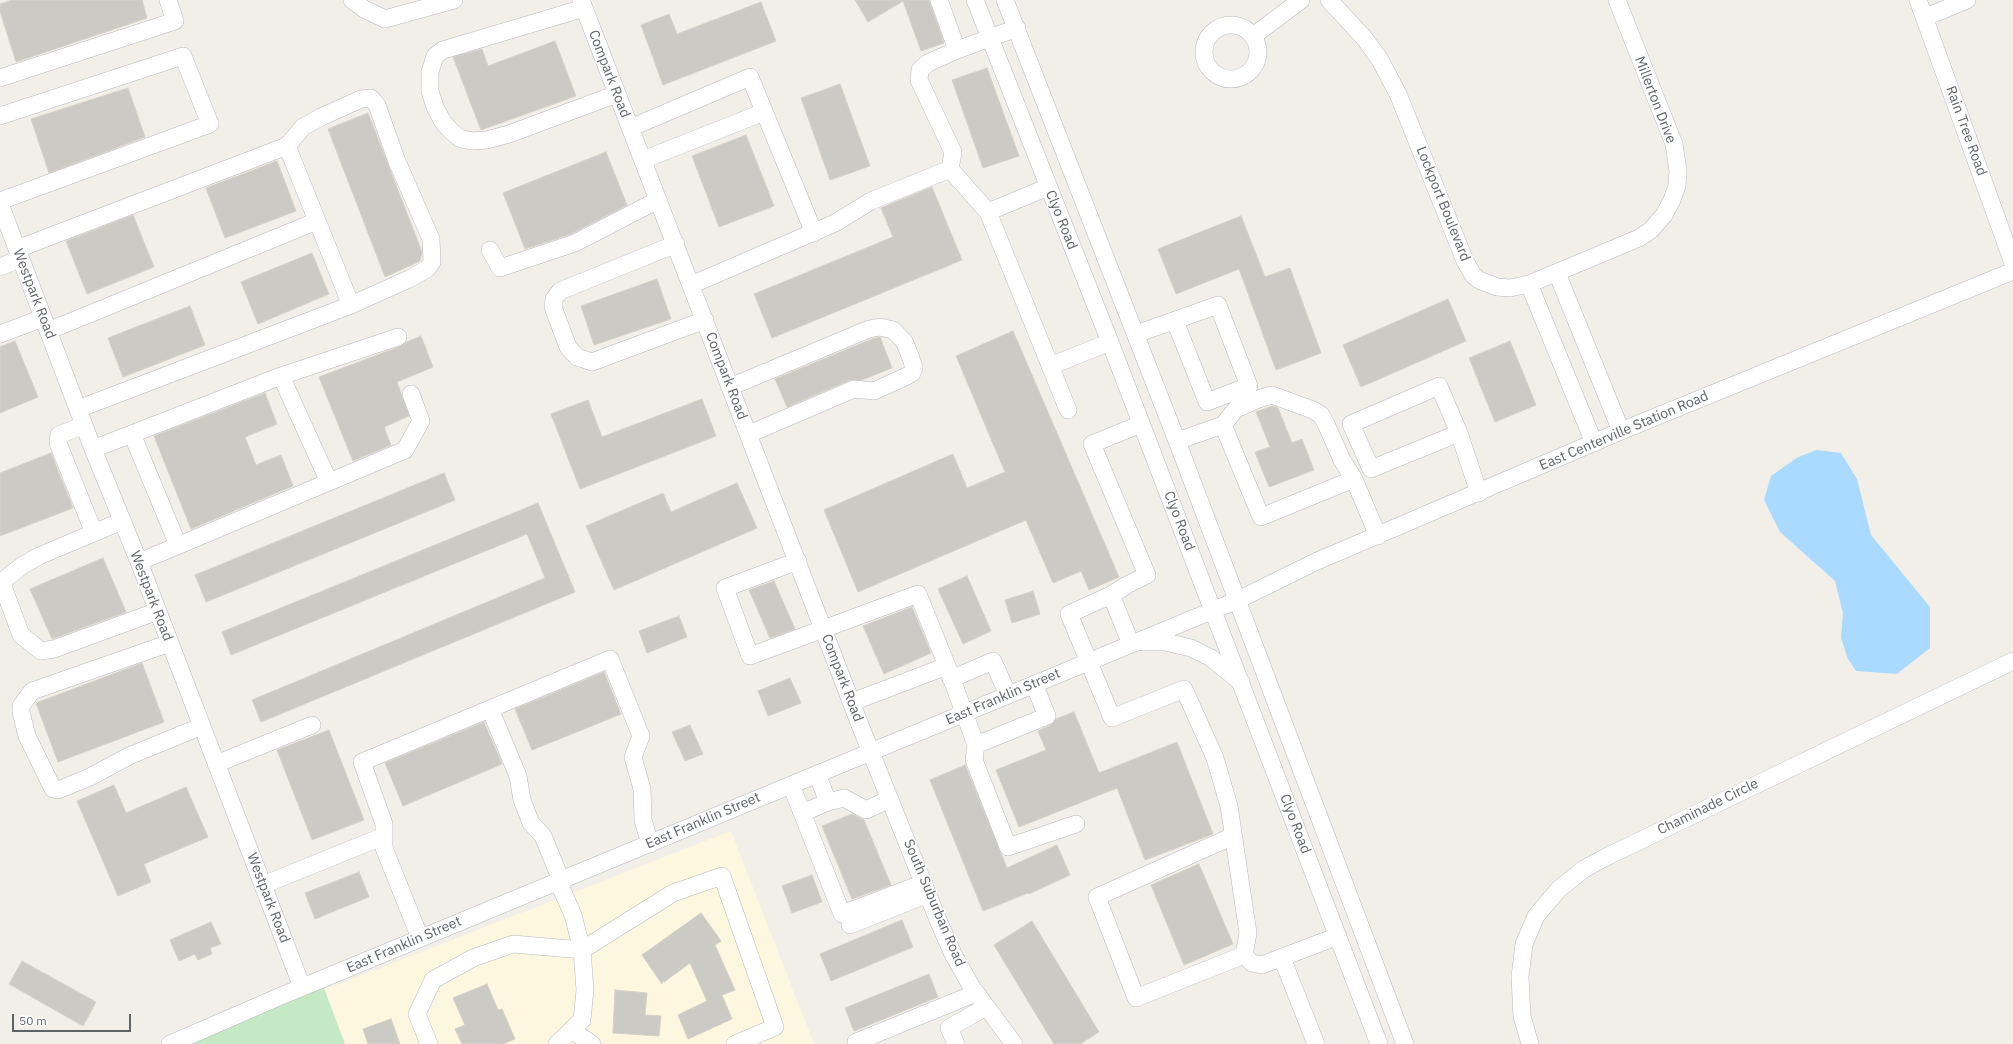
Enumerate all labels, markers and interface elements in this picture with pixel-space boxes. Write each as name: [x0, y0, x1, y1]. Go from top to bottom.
street label: Compark Road: [585, 28, 633, 120]
street label: Millerton Drive: [1631, 54, 1679, 146]
street label: Rain Tree Road: [1942, 84, 1990, 178]
street label: Lockport Boulevard: [1412, 144, 1474, 264]
street label: Clyo Road: [1041, 188, 1081, 252]
street label: Westpark Road: [9, 247, 59, 341]
street label: Compark Road: [702, 330, 750, 422]
street label: East Centerville Station Road: [1537, 388, 1711, 474]
street label: Clyo Road: [1160, 489, 1198, 553]
street label: Westpark Road: [126, 549, 176, 643]
street label: Compark Road: [818, 632, 866, 724]
street label: East Franklin Street: [943, 665, 1063, 729]
street label: Chaminade Circle: [1655, 775, 1761, 839]
street label: East Franklin Street: [643, 789, 763, 853]
street label: Clyo Road: [1276, 792, 1314, 856]
street label: South Suburban Road: [900, 837, 968, 969]
street label: Westpark Road: [243, 851, 293, 945]
street label: East Franklin Street: [344, 913, 464, 977]
scale bar: [14, 1006, 133, 1032]
text: 50 m: [19, 1013, 47, 1028]

